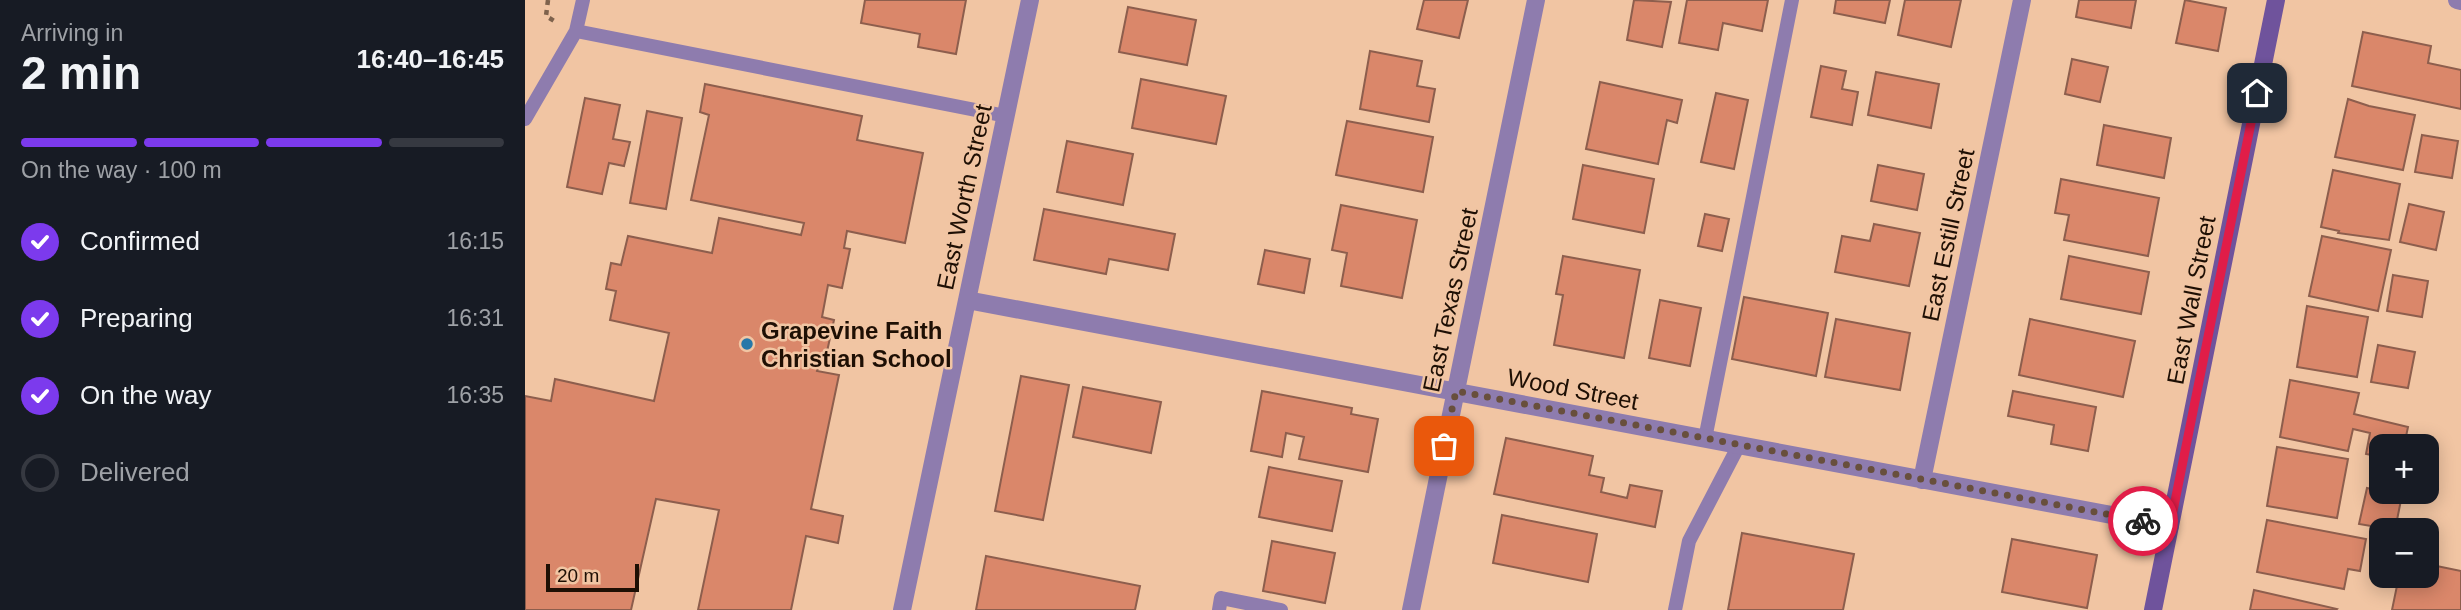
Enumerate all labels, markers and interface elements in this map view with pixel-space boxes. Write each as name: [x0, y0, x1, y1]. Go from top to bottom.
text: Arriving in: [21, 20, 123, 46]
text: 16:40–16:45: [357, 44, 504, 74]
text: 2 min: [21, 47, 141, 99]
pin: [2227, 63, 2287, 123]
icon: home: [2238, 74, 2276, 112]
street label: East Worth Street: [931, 101, 997, 292]
street label: East Estill Street: [1916, 146, 1980, 324]
text: On the way · 100 m: [21, 157, 222, 183]
street label: East Texas Street: [1417, 205, 1483, 395]
street label: East Wall Street: [2161, 213, 2221, 387]
icon: check: [21, 223, 59, 261]
text: Confirmed: [80, 226, 200, 256]
text: 16:15: [446, 228, 504, 254]
icon: check: [21, 300, 59, 338]
text: Preparing: [80, 303, 193, 333]
text: 16:31: [446, 305, 504, 331]
place label: Grapevine Faith Christian School: [761, 317, 952, 372]
marker: Grapevine Faith Christian School: [739, 336, 755, 352]
street label: Wood Street: [1505, 363, 1641, 415]
icon: check: [21, 377, 59, 415]
text: On the way: [80, 380, 212, 410]
text: 16:35: [446, 382, 504, 408]
pin: [1414, 416, 1474, 476]
icon: bag: [1425, 427, 1463, 465]
map controls: [2369, 434, 2439, 588]
button: +: [2369, 434, 2439, 504]
text: Delivered: [80, 457, 190, 487]
courier: [2108, 486, 2178, 556]
icon: bike: [2124, 502, 2162, 540]
button: −: [2369, 518, 2439, 588]
scale bar: [546, 561, 639, 593]
text: 20 m: [557, 565, 599, 586]

